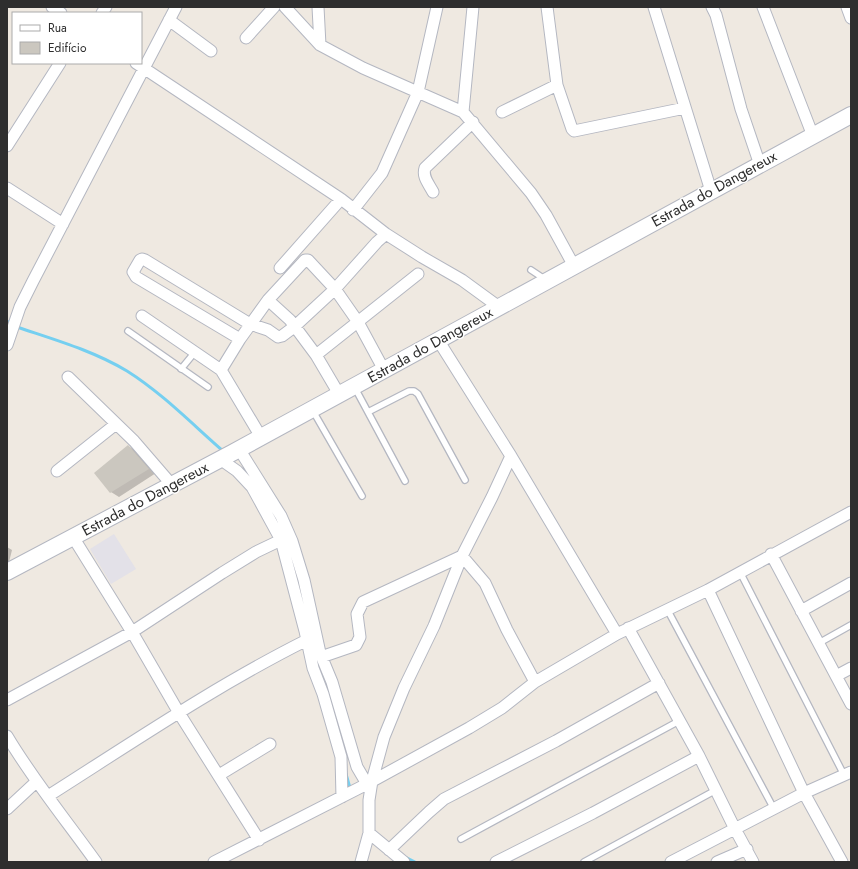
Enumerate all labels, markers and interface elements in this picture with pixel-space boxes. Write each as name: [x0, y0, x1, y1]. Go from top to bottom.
legend: [12, 12, 142, 64]
text: Rua: [48, 19, 67, 37]
text: Edifício: [48, 39, 87, 57]
street label: Estrada do Dangereux: [647, 145, 781, 233]
street label: Estrada do Dangereux: [363, 301, 497, 389]
street label: Estrada do Dangereux: [78, 456, 213, 542]

